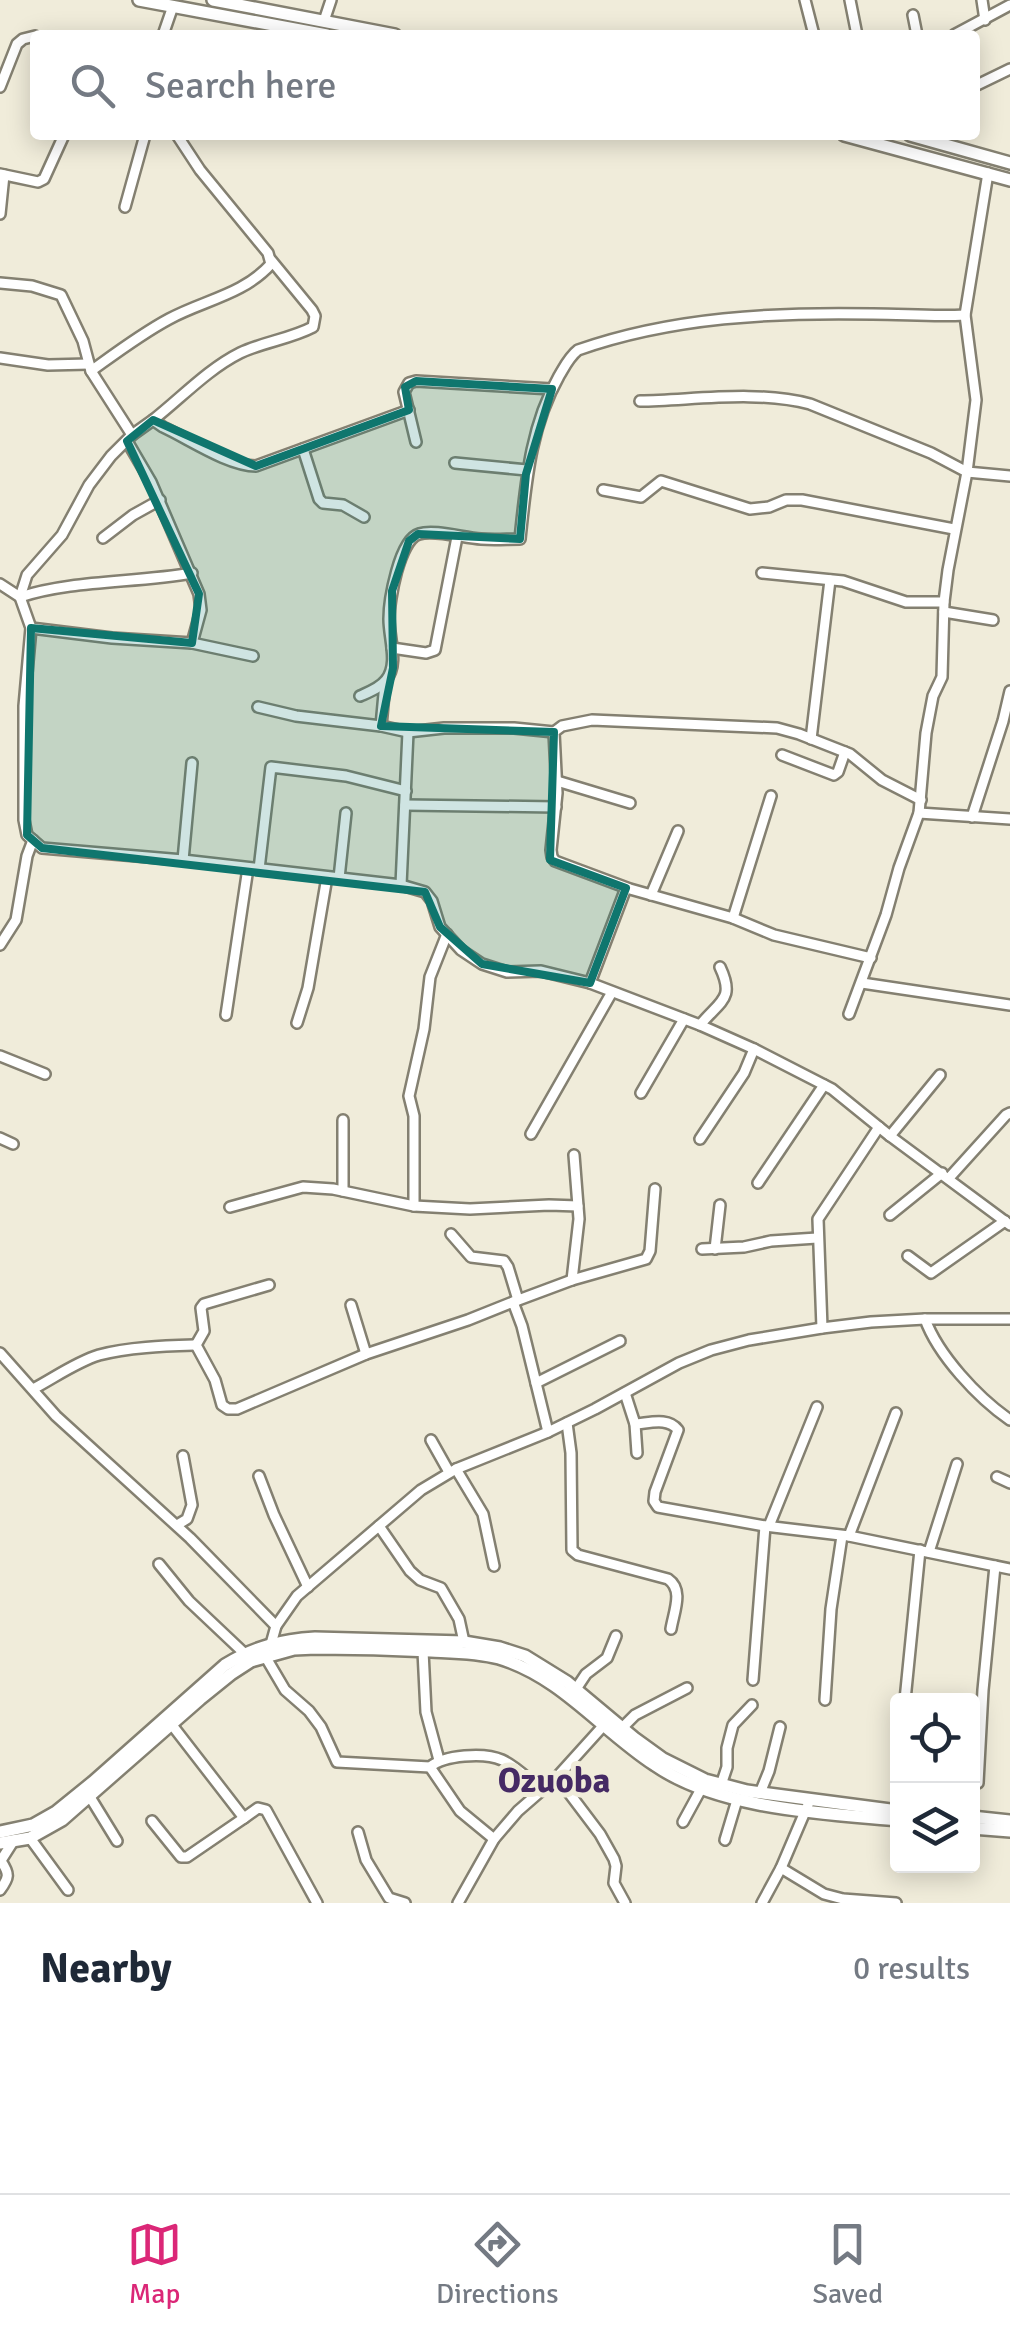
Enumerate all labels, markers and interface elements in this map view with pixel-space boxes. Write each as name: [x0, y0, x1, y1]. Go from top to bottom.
search box: [30, 30, 980, 140]
icon: search: [65, 58, 120, 113]
text: Search here: [145, 62, 337, 109]
map controls: [890, 1693, 980, 1873]
button: locate: [890, 1693, 980, 1783]
district label: Ozuoba: [498, 1759, 610, 1802]
button: layers: [890, 1783, 980, 1873]
text: Nearby: [40, 1943, 172, 1994]
text: 0 results: [853, 1949, 970, 1988]
tab: Map: [127, 2217, 182, 2311]
tab: Directions: [436, 2217, 558, 2311]
tab: Saved: [812, 2217, 883, 2311]

